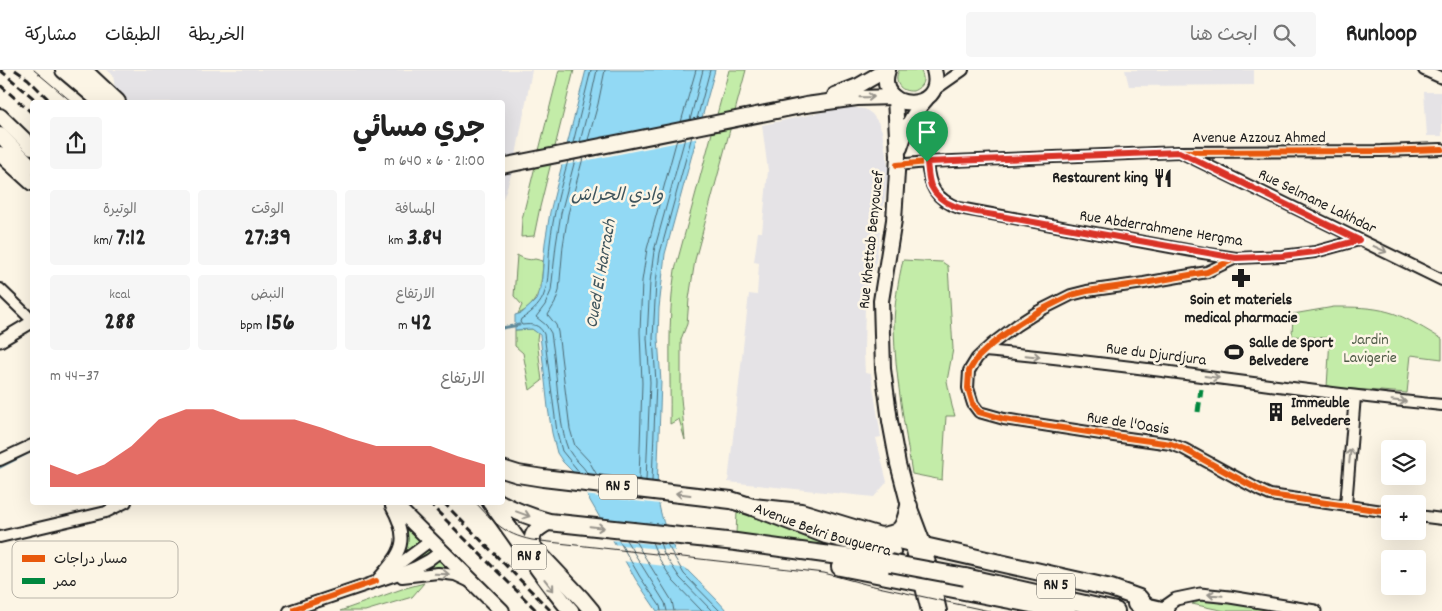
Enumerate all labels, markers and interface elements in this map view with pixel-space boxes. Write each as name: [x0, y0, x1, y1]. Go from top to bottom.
search box: [966, 12, 1316, 57]
text: Runloop: [1346, 18, 1417, 52]
icon: search: [1270, 21, 1298, 49]
text: ابحث هنا: [1190, 23, 1258, 50]
text: مشاركة: [25, 24, 77, 49]
text: الطبقات: [105, 24, 161, 49]
text: الخريطة: [189, 24, 245, 49]
one-way arrow: [859, 93, 875, 102]
text: جري مسائي: [353, 111, 485, 151]
pin: [906, 111, 948, 162]
button: share: [50, 117, 102, 169]
icon: arrive: [913, 118, 941, 146]
street label: Avenue Azzouz Ahmed: [1192, 127, 1326, 150]
text: 21:00 · 6 × 640 m: [384, 150, 485, 173]
street label: Rue Selmane Lakhdar: [1254, 163, 1380, 241]
place label: Restaurent king: [1052, 167, 1148, 190]
restaurant icon: Restaurent king: [1152, 167, 1174, 189]
street label: Rue Khettab Benyoucef: [853, 169, 891, 310]
water label: وادي الحراش: [571, 184, 664, 209]
text: الوتيرة: [103, 200, 137, 220]
text: الوقت: [251, 200, 284, 220]
text: المسافة: [395, 200, 435, 220]
street label: Rue Abderrahmene Hergma: [1078, 205, 1245, 253]
water label: Oued El Harrach: [580, 217, 624, 330]
text: 7:12: [116, 221, 146, 257]
text: 27:39: [244, 221, 291, 257]
text: 3.84: [407, 221, 442, 257]
text: /km: [93, 231, 116, 251]
text: km: [388, 231, 407, 251]
one-way arrow: [1372, 245, 1387, 255]
pharmacy icon: Soin et materiels medical pharmacie: [1230, 267, 1252, 289]
text: kcal: [109, 285, 130, 305]
text: النبض: [251, 285, 284, 305]
text: الارتفاع: [396, 285, 435, 305]
place label: Soin et materiels medical pharmacie: [1185, 289, 1297, 330]
text: 288: [104, 305, 135, 341]
text: 156: [266, 306, 295, 342]
text: 42: [411, 306, 432, 342]
text: bpm: [240, 316, 266, 336]
text: m: [398, 316, 411, 336]
park label: Jardin Lavigerie: [1343, 329, 1397, 370]
place label: Salle de Sport Belvedere: [1249, 332, 1334, 373]
street label: Rue du Djurdjura: [1105, 337, 1208, 373]
sports icon: Salle de Sport Belvedere: [1223, 341, 1245, 363]
one-way arrow: [1025, 351, 1041, 361]
text: 37–44 m: [50, 365, 99, 388]
text: الارتفاع: [440, 368, 485, 391]
one-way arrow: [1203, 372, 1219, 382]
place label: Immeuble Belvedere: [1291, 392, 1351, 433]
one-way arrow: [1390, 396, 1406, 406]
building icon: Immeuble Belvedere: [1265, 401, 1287, 423]
street label: Rue de l'Oasis: [1085, 406, 1171, 442]
map controls: [1381, 440, 1426, 595]
button: layers: [1381, 440, 1426, 485]
one-way arrow: [1345, 449, 1355, 465]
road number: RN 5: [599, 474, 637, 500]
one-way arrow: [675, 489, 691, 499]
button: +: [1381, 495, 1426, 540]
street label: Avenue Bekri Bouguerra: [751, 497, 894, 563]
one-way arrow: [514, 510, 530, 519]
one-way arrow: [589, 522, 605, 532]
legend: [12, 541, 178, 598]
road number: RN 8: [512, 544, 546, 570]
text: مسار دراجات: [54, 550, 128, 570]
button: −: [1381, 550, 1426, 595]
one-way arrow: [433, 569, 449, 579]
text: ممر: [53, 573, 77, 593]
road number: RN 5: [1037, 574, 1075, 598]
one-way arrow: [544, 578, 554, 592]
one-way arrow: [1207, 590, 1223, 600]

